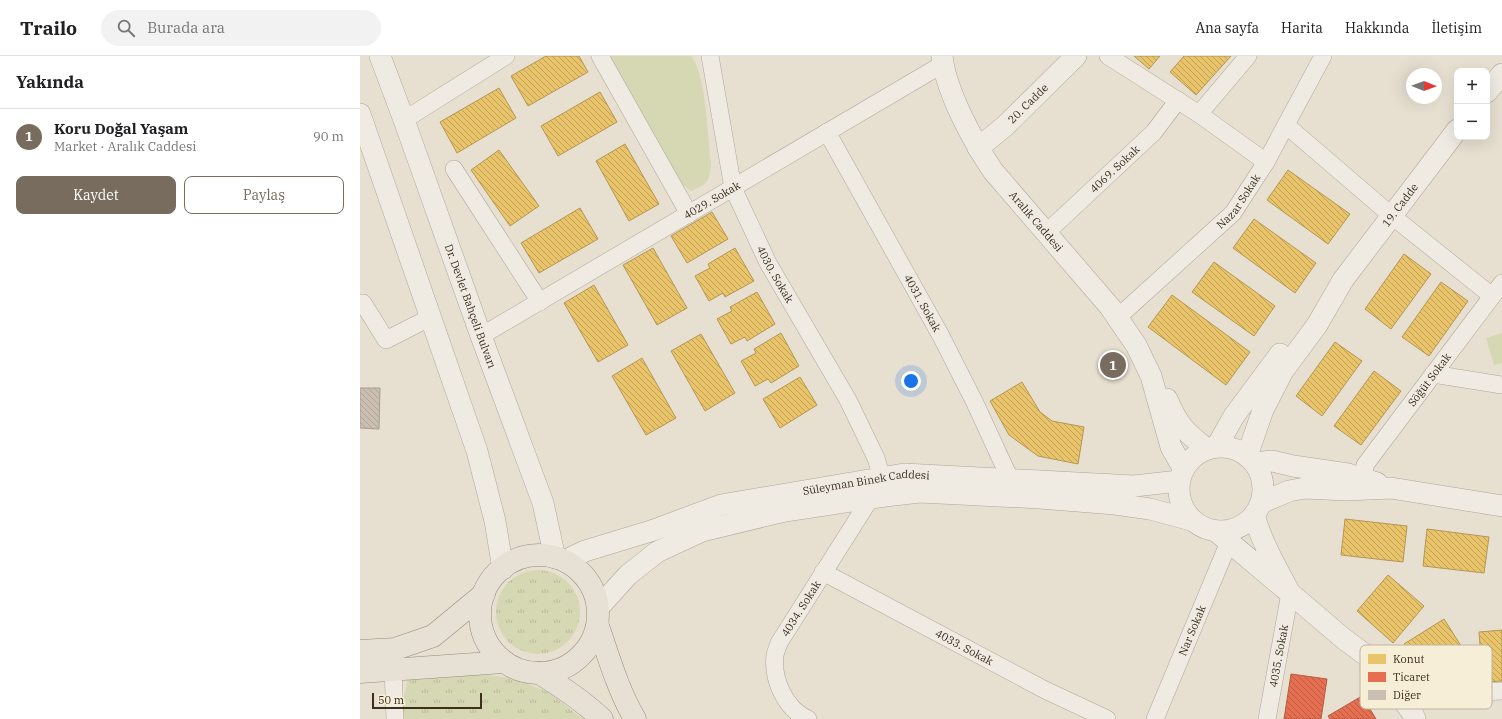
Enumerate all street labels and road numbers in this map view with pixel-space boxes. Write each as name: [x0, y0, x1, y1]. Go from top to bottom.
street label: 20. Cadde: [1005, 80, 1051, 126]
street label: 4069. Sokak: [1087, 142, 1143, 196]
street label: Nazar Sokak: [1213, 171, 1264, 232]
street label: 4029. Sokak: [681, 178, 743, 222]
street label: 19. Cadde: [1379, 180, 1421, 230]
street label: Aralık Caddesi: [1006, 188, 1066, 255]
street label: Dr. Devlet Bahçeli Bulvarı: [442, 242, 500, 371]
street label: 4030. Sokak: [754, 243, 797, 306]
street label: 4031. Sokak: [901, 272, 944, 335]
street label: Söğüt Sokak: [1405, 349, 1454, 409]
street label: Süleyman Binek Caddesi: [802, 467, 931, 498]
street label: 4034. Sokak: [778, 577, 824, 639]
street label: Nar Sokak: [1175, 603, 1209, 658]
street label: 4035. Sokak: [1266, 623, 1291, 689]
street label: 4033. Sokak: [933, 626, 996, 668]

